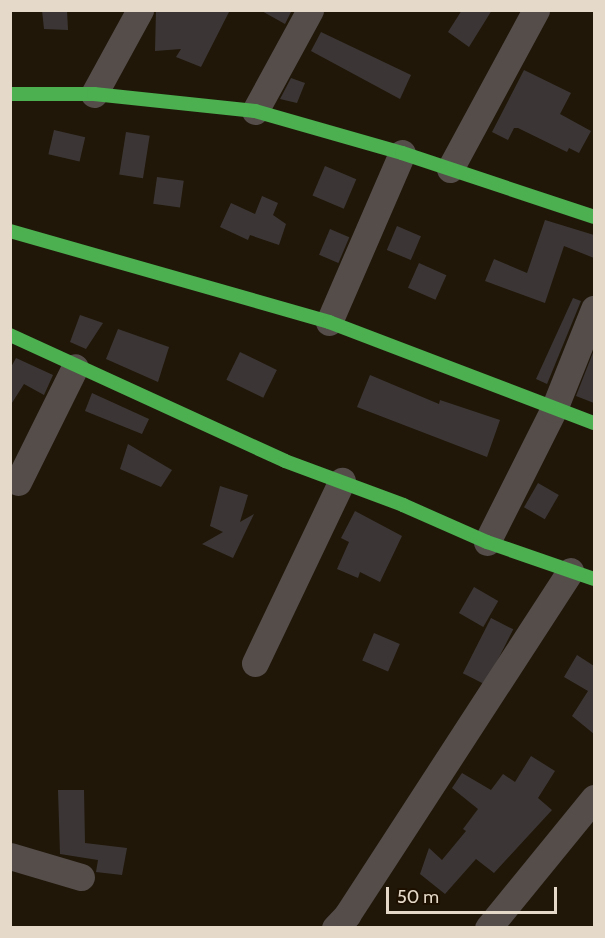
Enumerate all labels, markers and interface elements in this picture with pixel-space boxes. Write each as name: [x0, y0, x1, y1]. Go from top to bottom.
scale bar: [389, 875, 560, 913]
text: 50 m: [397, 886, 439, 908]

